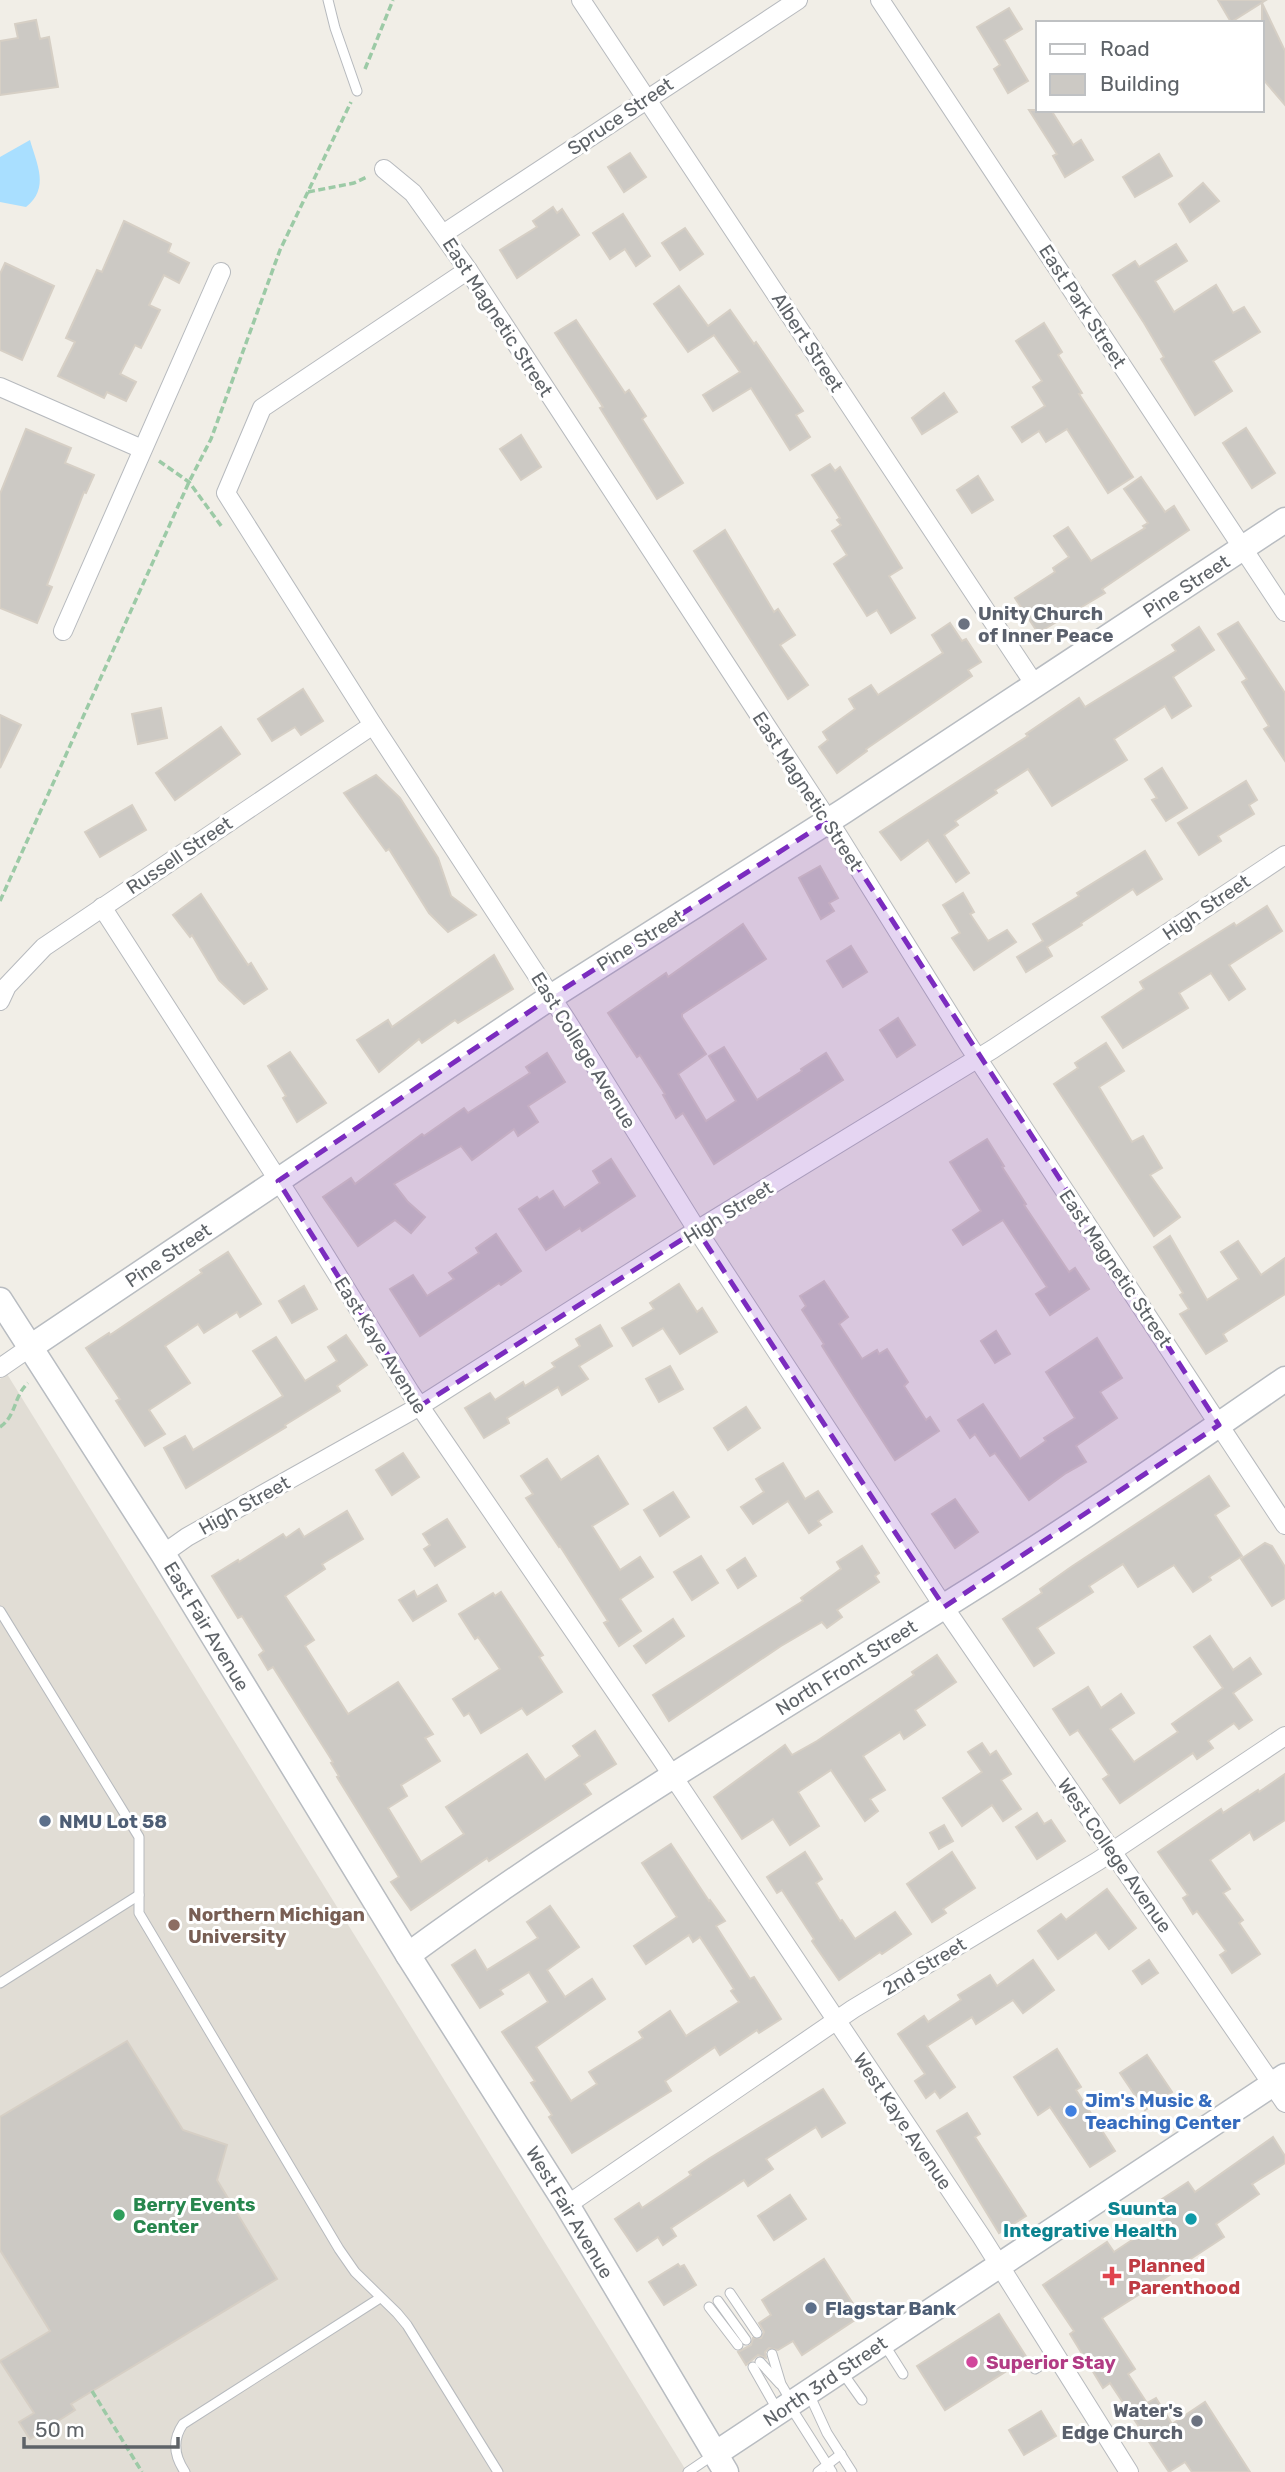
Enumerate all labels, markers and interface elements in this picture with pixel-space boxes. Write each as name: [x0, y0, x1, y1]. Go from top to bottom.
legend: [1036, 21, 1264, 112]
text: Road: [1100, 36, 1150, 61]
text: Building: [1100, 71, 1180, 96]
street label: Spruce Street: [563, 72, 678, 160]
street label: East Magnetic Street: [438, 233, 558, 402]
street label: East Park Street: [1034, 240, 1131, 373]
street label: Albert Street: [767, 288, 848, 397]
street label: Pine Street: [1139, 550, 1234, 623]
place label: Unity Church of Inner Peace: [978, 602, 1114, 647]
marker: Unity Church of Inner Peace: [956, 616, 972, 632]
street label: East Magnetic Street: [748, 707, 868, 876]
street label: Russell Street: [122, 811, 237, 899]
street label: High Street: [1158, 869, 1255, 945]
street label: Pine Street: [592, 904, 689, 976]
street label: East College Avenue: [526, 968, 641, 1133]
street label: High Street: [679, 1176, 778, 1249]
street label: East Magnetic Street: [1054, 1185, 1177, 1352]
street label: Pine Street: [121, 1218, 216, 1293]
street label: East Kaye Avenue: [329, 1273, 432, 1418]
street label: High Street: [195, 1471, 294, 1540]
street label: East Fair Avenue: [159, 1557, 254, 1695]
street label: North Front Street: [771, 1614, 922, 1720]
street label: West College Avenue: [1053, 1774, 1177, 1937]
place label: NMU Lot 58: [59, 1810, 167, 1833]
marker: NMU Lot 58: [37, 1813, 53, 1829]
place label: Northern Michigan University: [188, 1903, 365, 1948]
marker: Northern Michigan University: [166, 1917, 182, 1933]
street label: 2nd Street: [878, 1932, 971, 2000]
street label: West Kaye Avenue: [848, 2048, 957, 2194]
place label: Jim's Music & Teaching Center: [1085, 2089, 1241, 2134]
marker: Jim's Music & Teaching Center: [1063, 2103, 1079, 2119]
street label: West Fair Avenue: [521, 2142, 618, 2283]
place label: Berry Events Center: [133, 2193, 256, 2238]
place label: Suunta Integrative Health: [1003, 2197, 1177, 2242]
marker: Berry Events Center: [111, 2207, 127, 2223]
marker: Suunta Integrative Health: [1183, 2211, 1199, 2227]
place label: Planned Parenthood: [1128, 2254, 1240, 2299]
marker: Planned Parenthood: [1102, 2266, 1122, 2286]
place label: Flagstar Bank: [825, 2297, 956, 2320]
marker: Flagstar Bank: [803, 2300, 819, 2316]
street label: North 3rd Street: [759, 2331, 892, 2431]
place label: Superior Stay: [986, 2351, 1116, 2374]
marker: Superior Stay: [964, 2354, 980, 2370]
place label: Water's Edge Church: [1062, 2399, 1183, 2444]
scale bar: [24, 2406, 178, 2450]
marker: Water's Edge Church: [1189, 2413, 1205, 2429]
text: 50 m: [35, 2417, 85, 2442]

